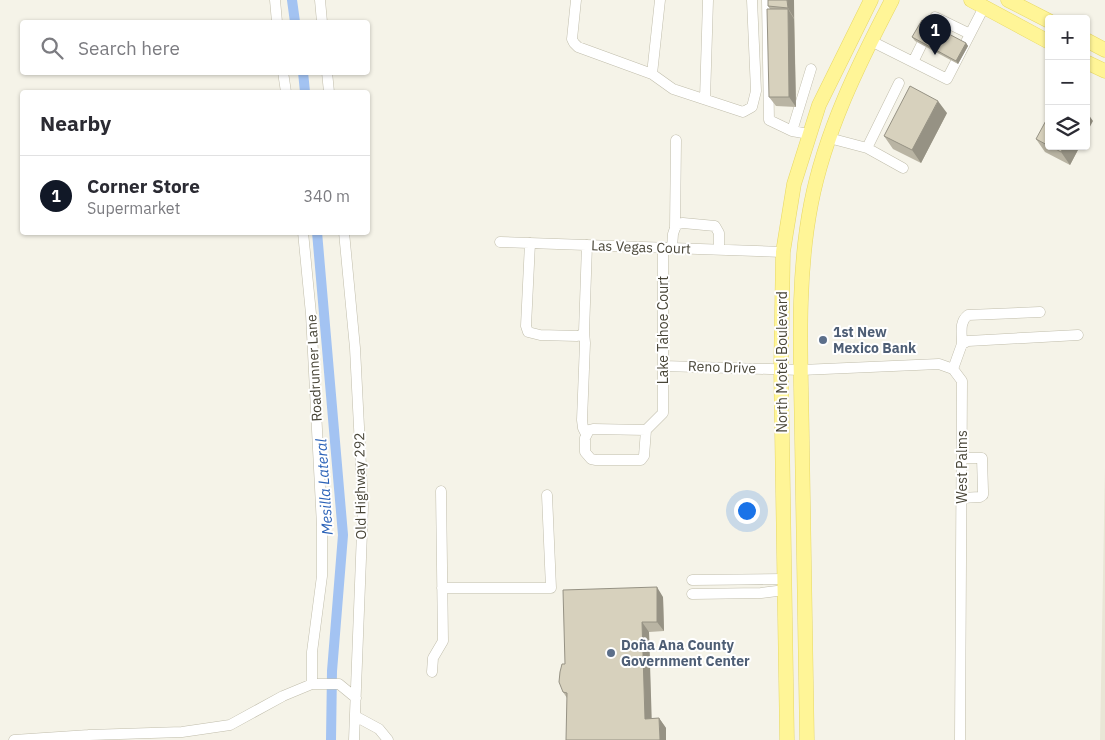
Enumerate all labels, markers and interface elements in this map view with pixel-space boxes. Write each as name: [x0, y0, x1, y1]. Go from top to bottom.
pin: 1: [919, 14, 951, 55]
map controls: [1045, 15, 1090, 150]
button: +: [1045, 15, 1090, 60]
search box: [20, 20, 370, 75]
icon: search: [38, 34, 66, 62]
text: Search here: [78, 36, 180, 60]
button: −: [1045, 60, 1090, 105]
button: layers: [1045, 105, 1090, 150]
text: Nearby: [40, 109, 111, 137]
text: Corner Store: [87, 174, 200, 198]
text: 1: [51, 186, 61, 206]
text: 340 m: [303, 186, 350, 206]
text: Supermarket: [87, 198, 180, 218]
street label: Las Vegas Court: [591, 236, 691, 258]
street label: Lake Tahoe Court: [654, 276, 672, 384]
street label: North Motel Boulevard: [773, 291, 791, 433]
street label: Roadrunner Lane: [302, 314, 326, 422]
place label: 1st New Mexico Bank: [833, 323, 917, 357]
marker: 1st New Mexico Bank: [817, 334, 829, 346]
street label: Reno Drive: [688, 357, 757, 377]
street label: West Palms: [953, 430, 971, 504]
street label: Old Highway 292: [350, 432, 370, 540]
water label: Mesilla Lateral: [311, 438, 337, 536]
your location: [734, 498, 760, 524]
place label: Doña Ana County Government Center: [621, 636, 750, 670]
marker: Doña Ana County Government Center: [605, 647, 617, 659]

